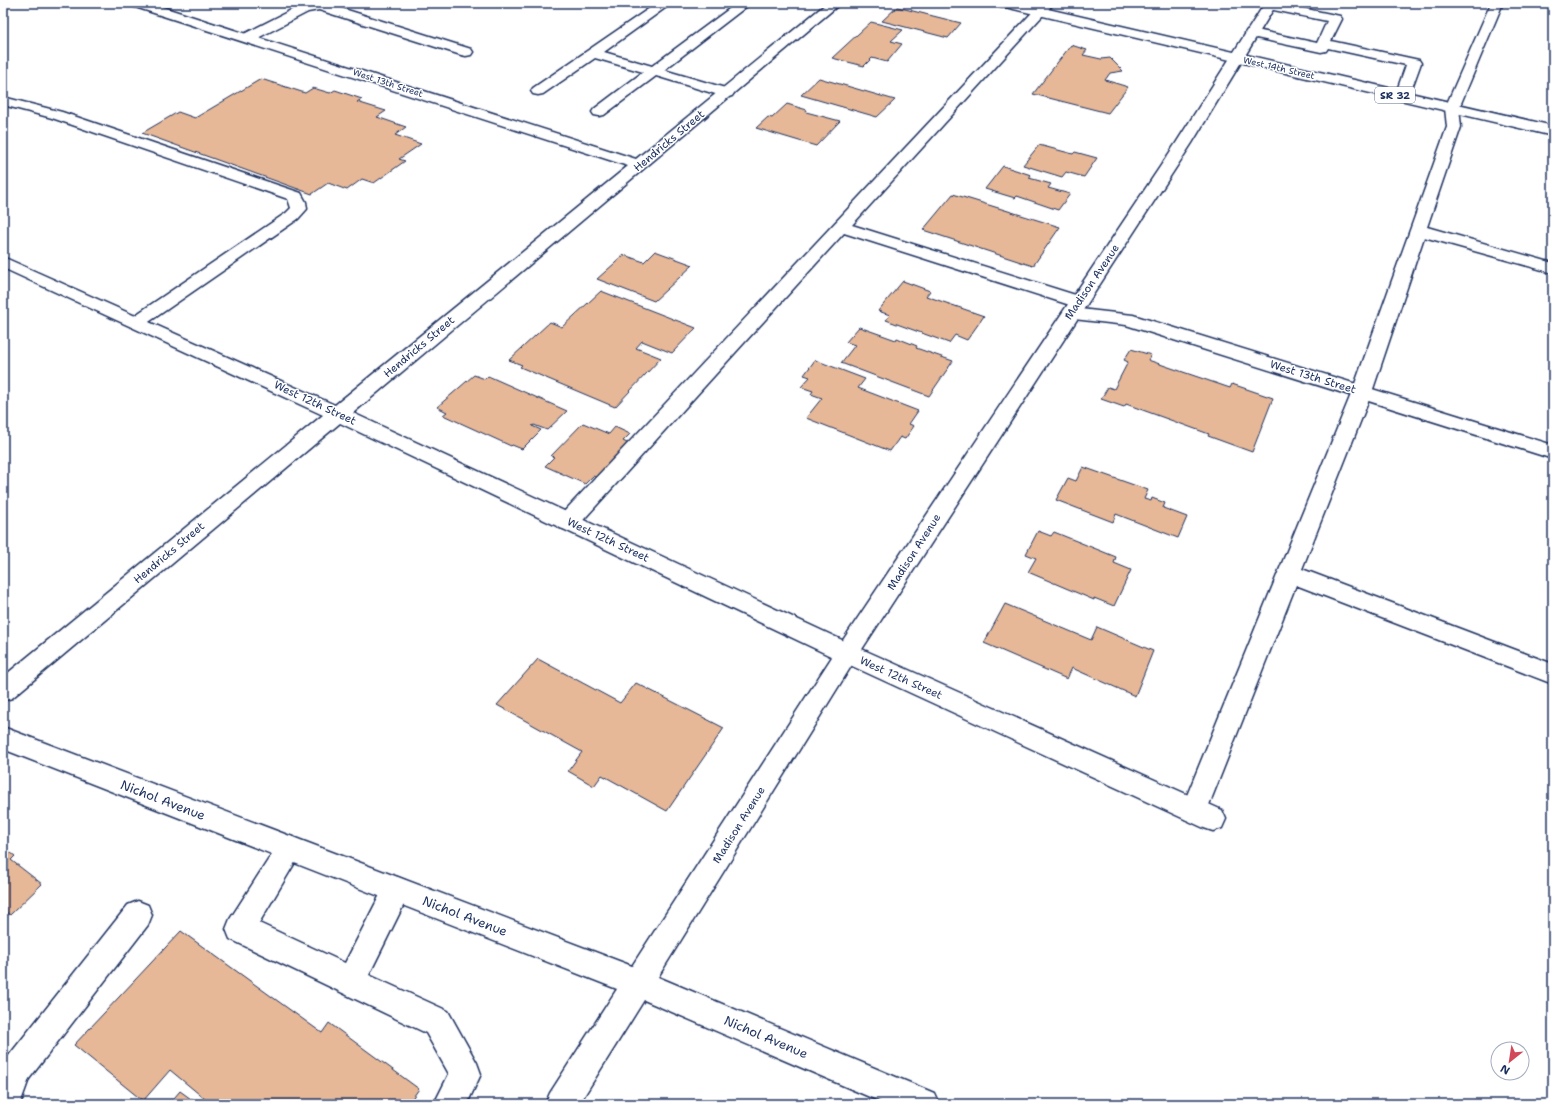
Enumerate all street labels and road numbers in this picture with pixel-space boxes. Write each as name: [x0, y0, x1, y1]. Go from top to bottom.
street label: West 14th Street: [1242, 54, 1316, 82]
street label: West 13th Street: [351, 66, 425, 100]
road number: SR 32: [1375, 87, 1415, 103]
street label: Hendricks Street: [630, 107, 708, 175]
street label: Madison Avenue: [1061, 241, 1123, 323]
street label: Hendricks Street: [380, 313, 458, 381]
street label: West 13th Street: [1268, 357, 1358, 397]
street label: West 12th Street: [271, 377, 359, 429]
street label: Madison Avenue: [884, 511, 944, 593]
street label: West 12th Street: [564, 514, 652, 566]
street label: Hendricks Street: [130, 519, 208, 587]
street label: West 12th Street: [857, 653, 945, 703]
street label: Nichol Avenue: [118, 776, 208, 824]
street label: Madison Avenue: [709, 784, 769, 866]
street label: Nichol Avenue: [420, 892, 510, 940]
street label: Nichol Avenue: [721, 1012, 811, 1062]

